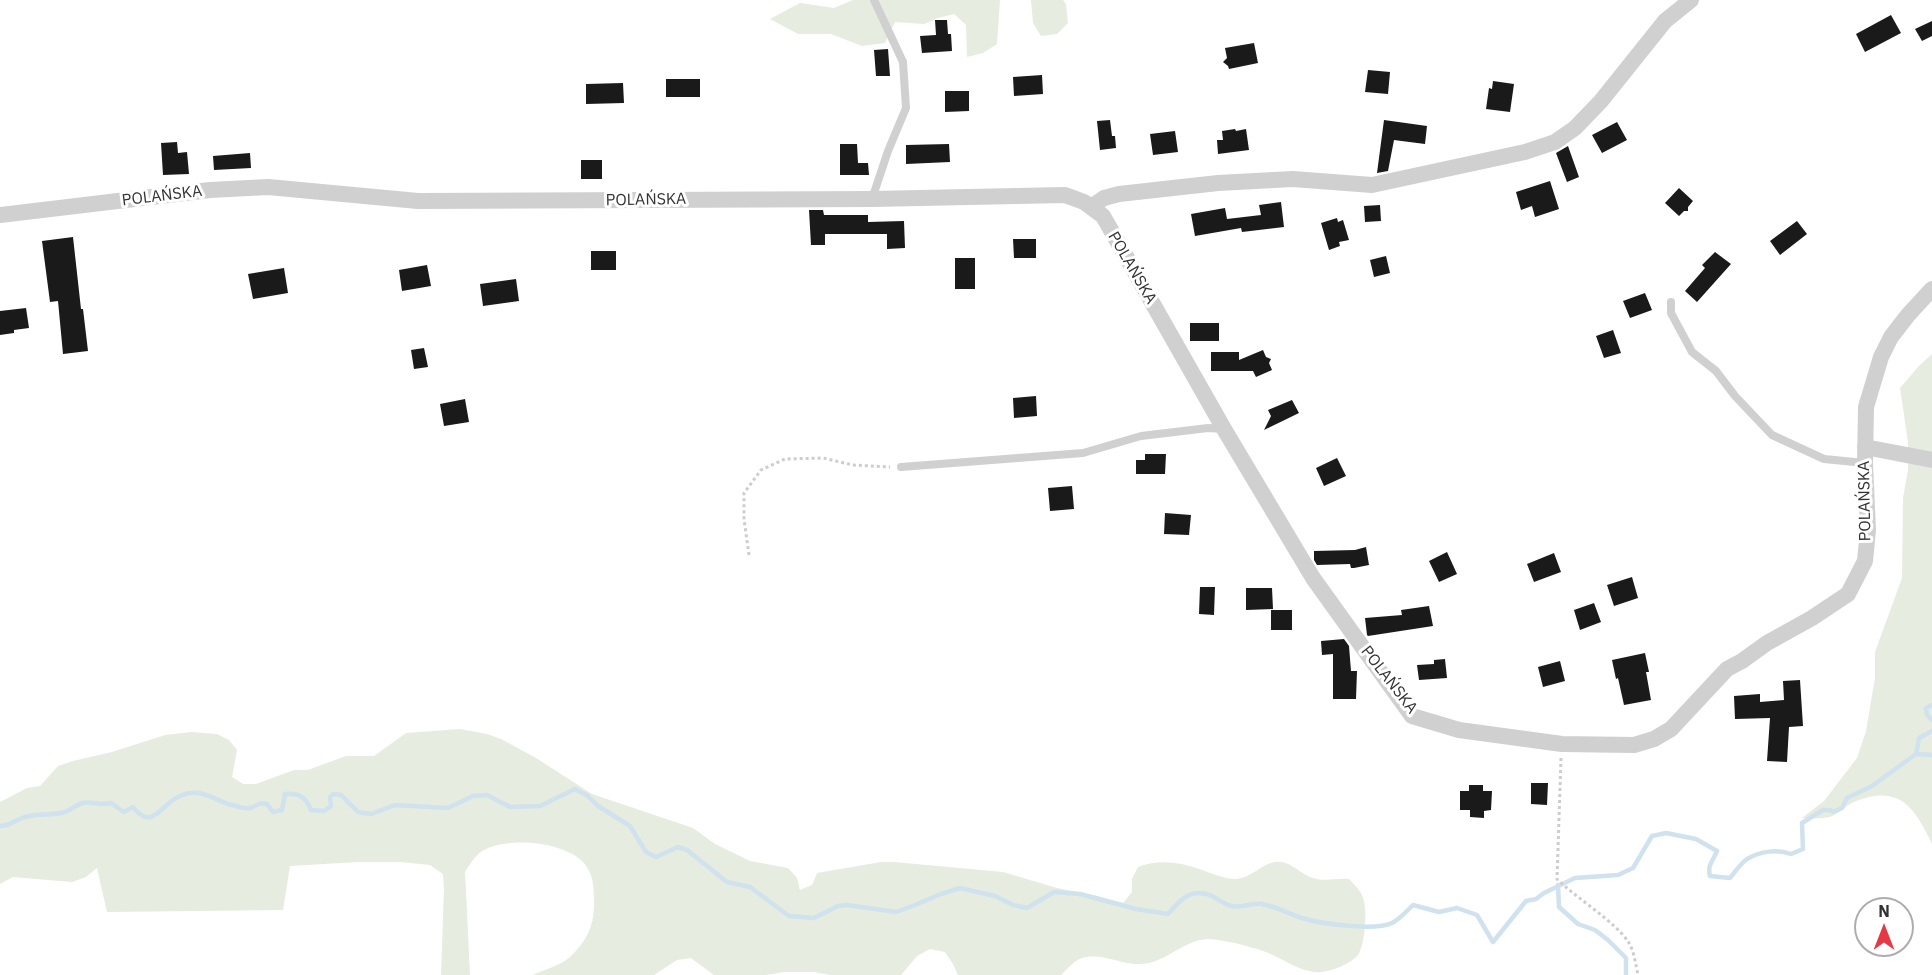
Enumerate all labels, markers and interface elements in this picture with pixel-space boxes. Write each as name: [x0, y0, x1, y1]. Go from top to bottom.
street label: POLAŃSKA: [121, 182, 203, 210]
street label: POLAŃSKA: [606, 190, 686, 210]
street label: POLAŃSKA: [1104, 228, 1160, 308]
street label: POLAŃSKA: [1855, 461, 1875, 541]
street label: POLAŃSKA: [1357, 642, 1421, 718]
north arrow: [1854, 897, 1914, 957]
text: N: [1878, 901, 1890, 921]

